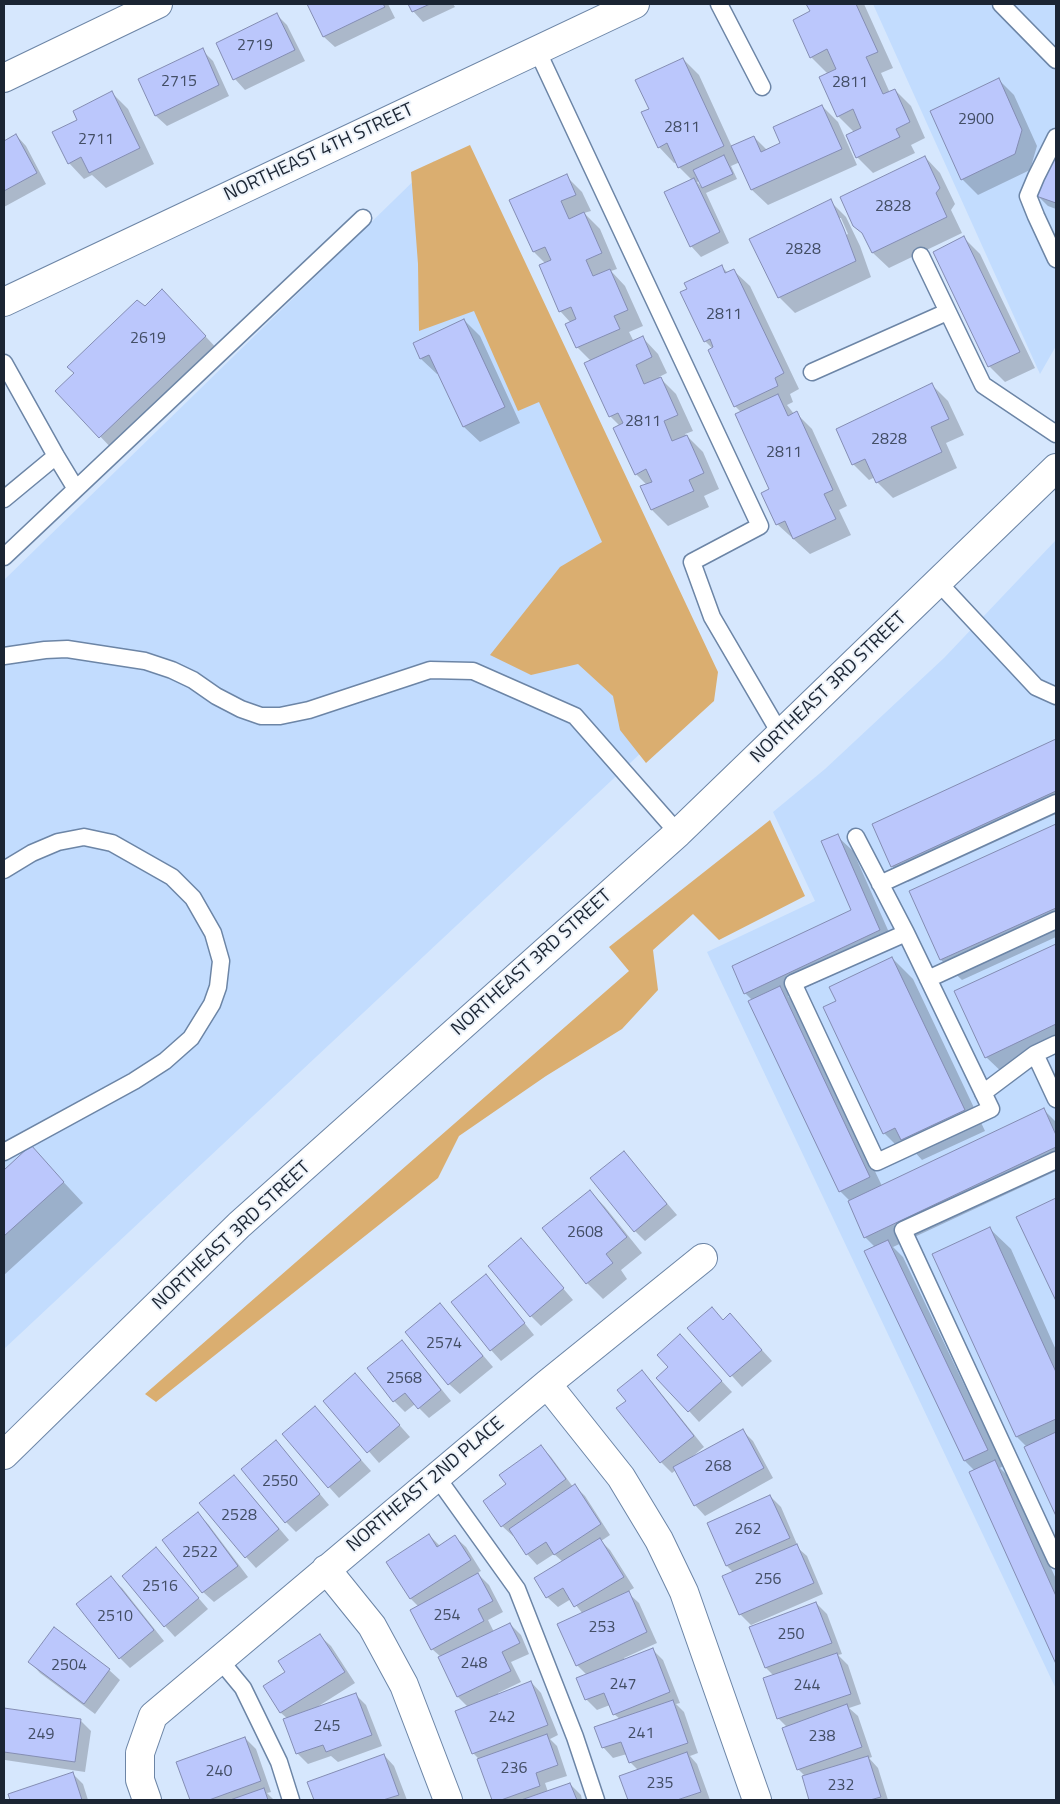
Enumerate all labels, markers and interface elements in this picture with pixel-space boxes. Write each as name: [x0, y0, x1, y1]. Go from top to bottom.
house number: 2719: [237, 36, 273, 56]
house number: 2715: [161, 72, 197, 92]
house number: 2811: [832, 73, 868, 93]
street label: NORTHEAST 4TH STREET: [221, 99, 417, 207]
house number: 2900: [958, 110, 994, 130]
house number: 2811: [664, 118, 700, 138]
house number: 2711: [78, 130, 114, 150]
house number: 2828: [875, 197, 911, 217]
house number: 2828: [785, 240, 821, 260]
house number: 2811: [706, 305, 742, 325]
house number: 2619: [130, 329, 166, 349]
house number: 2811: [625, 412, 661, 432]
house number: 2828: [871, 430, 907, 450]
house number: 2811: [766, 443, 802, 463]
street label: NORTHEAST 3RD STREET: [746, 608, 912, 768]
street label: NORTHEAST 3RD STREET: [447, 885, 617, 1041]
street label: NORTHEAST 3RD STREET: [148, 1157, 316, 1315]
house number: 2608: [567, 1223, 603, 1243]
house number: 2574: [426, 1334, 462, 1354]
house number: 2568: [386, 1369, 422, 1389]
street label: NORTHEAST 2ND PLACE: [343, 1413, 509, 1557]
house number: 268: [705, 1457, 731, 1477]
house number: 2550: [262, 1472, 298, 1492]
house number: 2528: [221, 1506, 257, 1526]
house number: 262: [735, 1520, 761, 1540]
house number: 2522: [182, 1543, 218, 1563]
house number: 256: [755, 1570, 781, 1590]
house number: 2516: [142, 1577, 178, 1597]
house number: 254: [434, 1606, 460, 1626]
house number: 2510: [97, 1607, 133, 1627]
house number: 253: [589, 1618, 615, 1638]
house number: 250: [778, 1625, 804, 1645]
house number: 248: [461, 1654, 487, 1674]
house number: 2504: [51, 1656, 87, 1676]
house number: 247: [610, 1675, 636, 1695]
house number: 244: [794, 1676, 820, 1696]
house number: 242: [489, 1708, 515, 1728]
house number: 245: [314, 1717, 340, 1737]
house number: 241: [628, 1724, 654, 1744]
house number: 249: [28, 1725, 54, 1745]
house number: 238: [809, 1727, 835, 1747]
house number: 236: [501, 1759, 527, 1779]
house number: 240: [206, 1762, 232, 1782]
house number: 235: [647, 1774, 673, 1794]
house number: 232: [828, 1776, 854, 1796]

